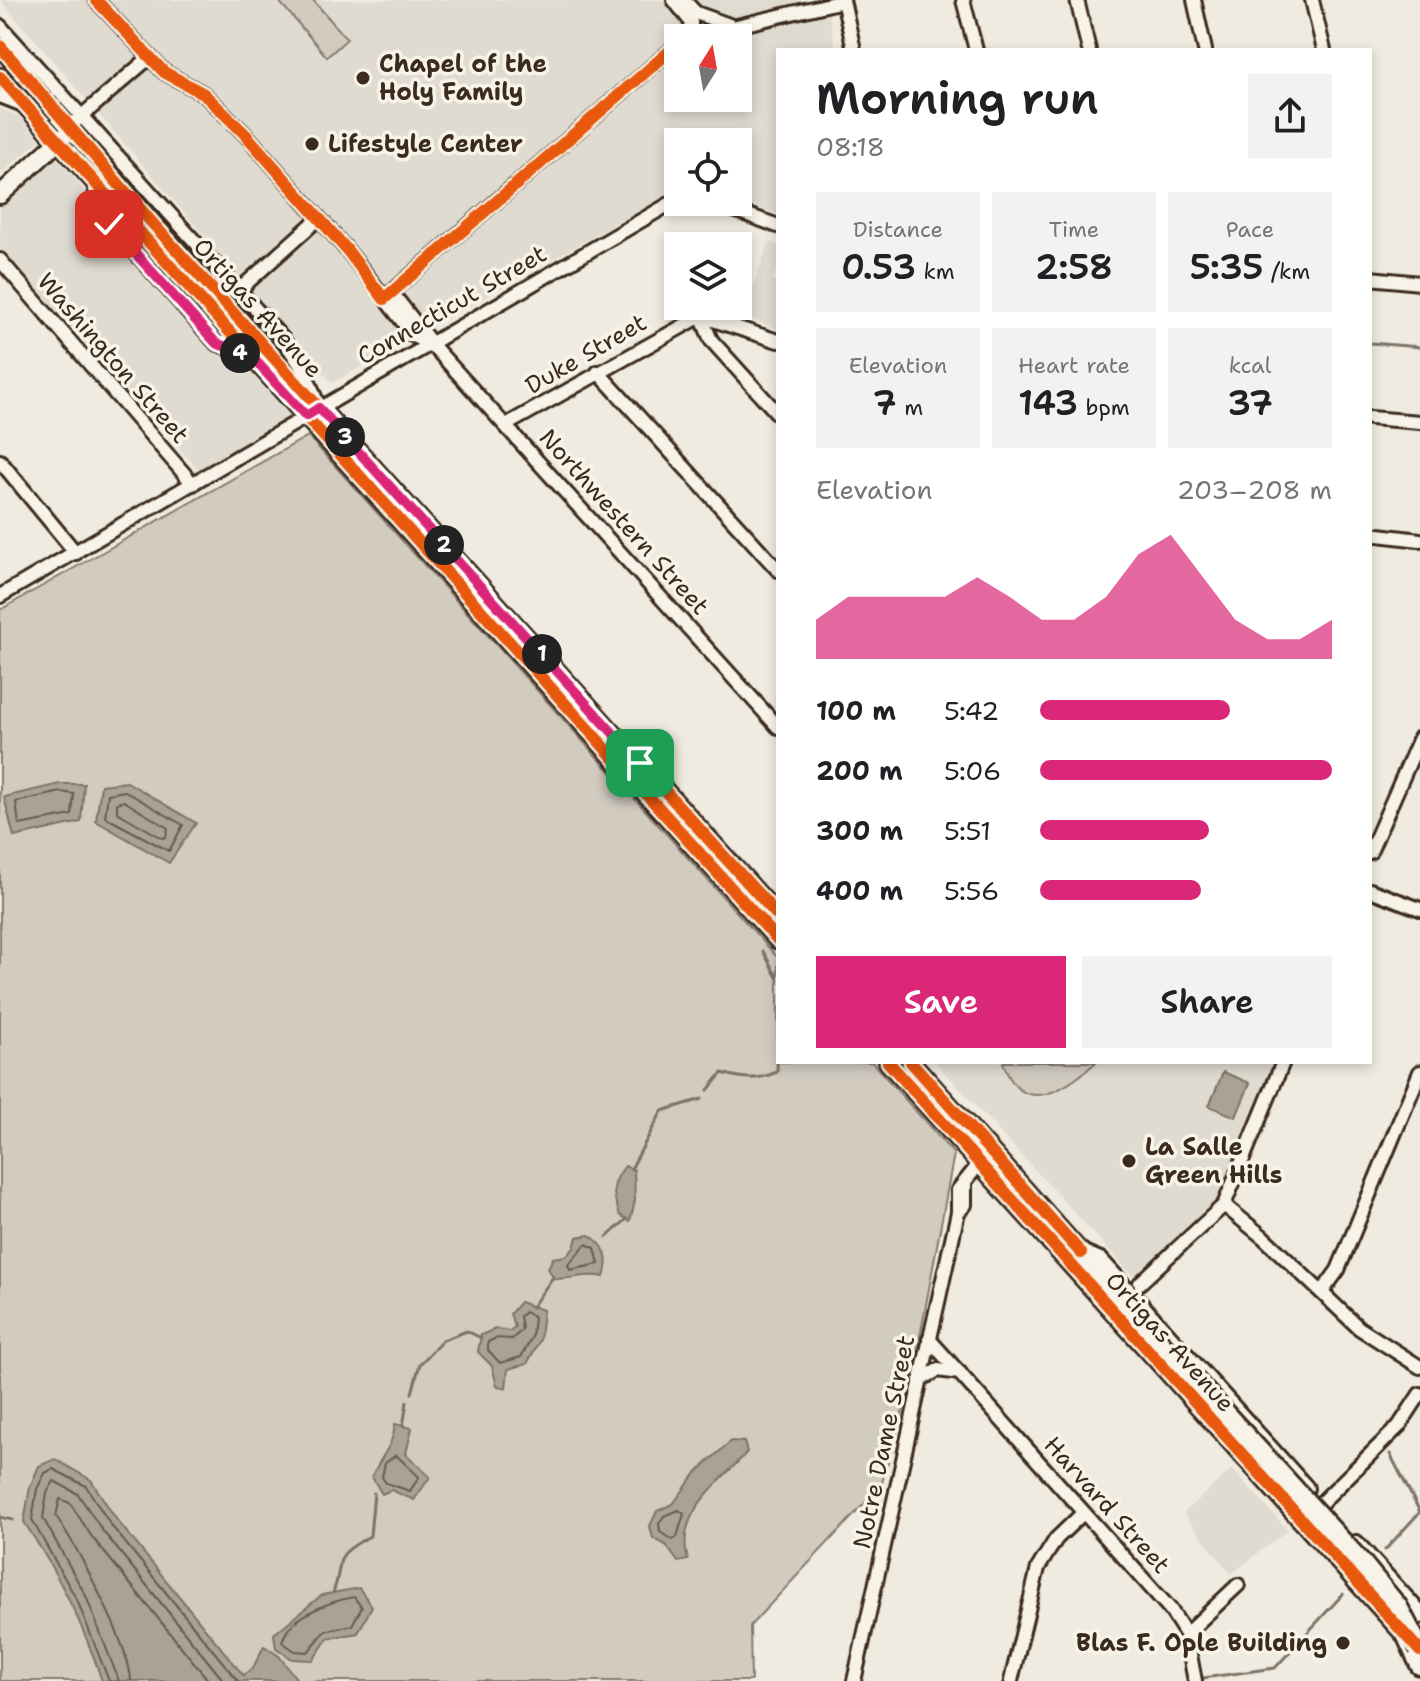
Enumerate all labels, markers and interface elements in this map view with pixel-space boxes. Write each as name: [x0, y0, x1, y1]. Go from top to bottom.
north arrow: [664, 24, 752, 112]
map controls: [664, 24, 752, 320]
place label: Chapel of the Holy Family: [379, 48, 547, 108]
marker: Chapel of the Holy Family: [354, 69, 372, 87]
text: Morning run: [816, 69, 1099, 128]
button: share: [1248, 74, 1332, 158]
place label: Lifestyle Center: [328, 128, 523, 160]
button: locate: [664, 128, 752, 216]
text: 08:18: [816, 129, 885, 164]
marker: Lifestyle Center: [303, 135, 321, 153]
pin: [75, 190, 143, 258]
icon: check: [87, 202, 131, 246]
text: Distance: [853, 215, 943, 244]
text: Time: [1049, 215, 1099, 244]
text: Pace: [1226, 215, 1274, 244]
street label: Ortigas Avenue: [186, 231, 330, 385]
button: layers: [664, 232, 752, 320]
street label: Connecticut Street: [352, 238, 552, 372]
text: 0.53: [841, 244, 916, 290]
text: 2:58: [1035, 244, 1113, 290]
text: 5:35: [1190, 244, 1263, 290]
text: km: [916, 257, 955, 286]
text: /km: [1263, 257, 1310, 286]
street label: Washington Street: [30, 266, 196, 450]
street label: Duke Street: [520, 306, 652, 402]
pin: 4: [220, 333, 260, 373]
text: 4: [232, 338, 248, 367]
text: Elevation: [849, 351, 947, 380]
text: Heart rate: [1018, 351, 1130, 380]
text: kcal: [1229, 351, 1271, 380]
text: 7: [873, 380, 897, 426]
text: 143: [1018, 380, 1078, 426]
text: 37: [1227, 380, 1273, 426]
text: m: [897, 393, 923, 422]
text: bpm: [1078, 393, 1130, 422]
pin: 3: [325, 417, 365, 457]
text: 3: [337, 422, 353, 451]
street label: Northwestern Street: [532, 422, 716, 622]
text: Elevation: [816, 472, 932, 507]
text: 203–208 m: [1177, 472, 1332, 507]
pin: 2: [424, 525, 464, 565]
text: 2: [436, 530, 452, 559]
pin: 1: [522, 634, 562, 674]
text: 1: [537, 639, 547, 668]
text: 100 m: [816, 693, 896, 728]
text: 5:42: [944, 693, 999, 728]
pin: [606, 729, 674, 797]
icon: arrive: [618, 741, 662, 785]
text: 200 m: [816, 753, 903, 788]
text: 5:06: [944, 753, 1001, 788]
text: 300 m: [816, 813, 903, 848]
text: 5:51: [944, 813, 991, 848]
text: 400 m: [816, 873, 903, 908]
text: 5:56: [944, 873, 999, 908]
button: Save: [816, 956, 1066, 1048]
button: Share: [1082, 956, 1332, 1048]
place label: La Salle Green Hills: [1145, 1131, 1282, 1191]
marker: La Salle Green Hills: [1120, 1152, 1138, 1170]
street label: Ortigas Avenue: [1098, 1265, 1242, 1419]
street label: Notre Dame Street: [846, 1332, 922, 1552]
street label: Harvard Street: [1037, 1430, 1177, 1580]
place label: Blas F. Ople Building: [1076, 1627, 1327, 1659]
marker: Blas F. Ople Building: [1334, 1634, 1352, 1652]

